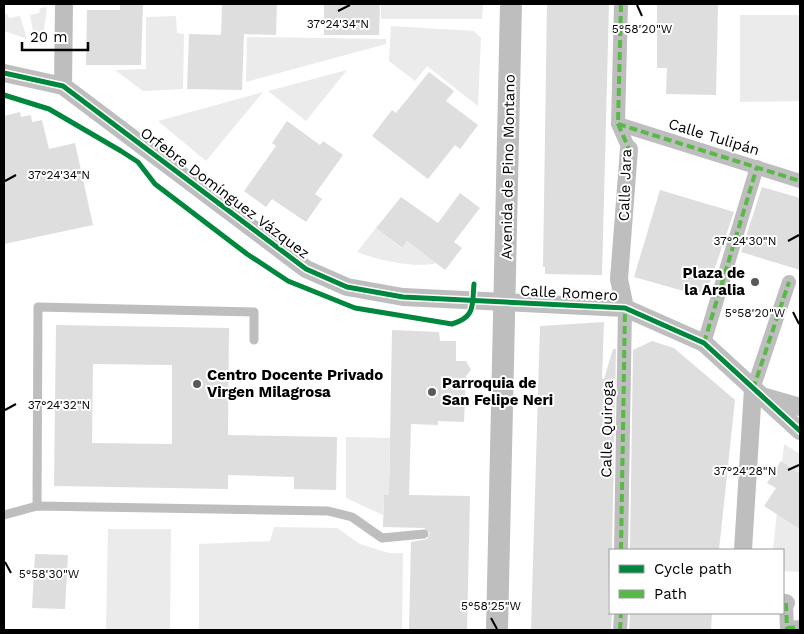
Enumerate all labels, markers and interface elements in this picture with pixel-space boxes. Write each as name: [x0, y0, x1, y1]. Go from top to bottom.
text: 37°24'34"N: [307, 17, 369, 31]
scale bar: [22, 20, 89, 52]
text: 5°58'20"W: [612, 22, 673, 36]
text: 20 m: [30, 28, 68, 46]
street label: Avenida de Pino Montano: [497, 74, 519, 260]
street label: Calle Tulipán: [666, 115, 762, 159]
street label: Orfebre Domínguez Vázquez: [137, 124, 313, 262]
street label: Calle Jara: [615, 148, 635, 222]
text: 37°24'34"N: [28, 168, 90, 182]
text: 37°24'30"N: [713, 234, 777, 248]
place label: Plaza de la Aralia: [683, 264, 745, 299]
marker: Plaza de la Aralia: [749, 276, 761, 288]
street label: Calle Romero: [519, 281, 619, 305]
text: 5°58'20"W: [725, 306, 786, 320]
place label: Centro Docente Privado Virgen Milagrosa: [207, 366, 383, 401]
place label: Parroquia de San Felipe Neri: [442, 374, 553, 409]
marker: Centro Docente Privado Virgen Milagrosa: [191, 378, 203, 390]
street label: Calle Quiroga: [597, 380, 617, 478]
marker: Parroquia de San Felipe Neri: [426, 386, 438, 398]
text: 37°24'32"N: [28, 398, 90, 412]
text: 37°24'28"N: [714, 464, 776, 478]
legend: [609, 549, 784, 614]
text: Cycle path: [654, 560, 732, 578]
text: 5°58'30"W: [19, 567, 80, 581]
text: Path: [654, 585, 687, 603]
text: 5°58'25"W: [461, 599, 521, 613]

